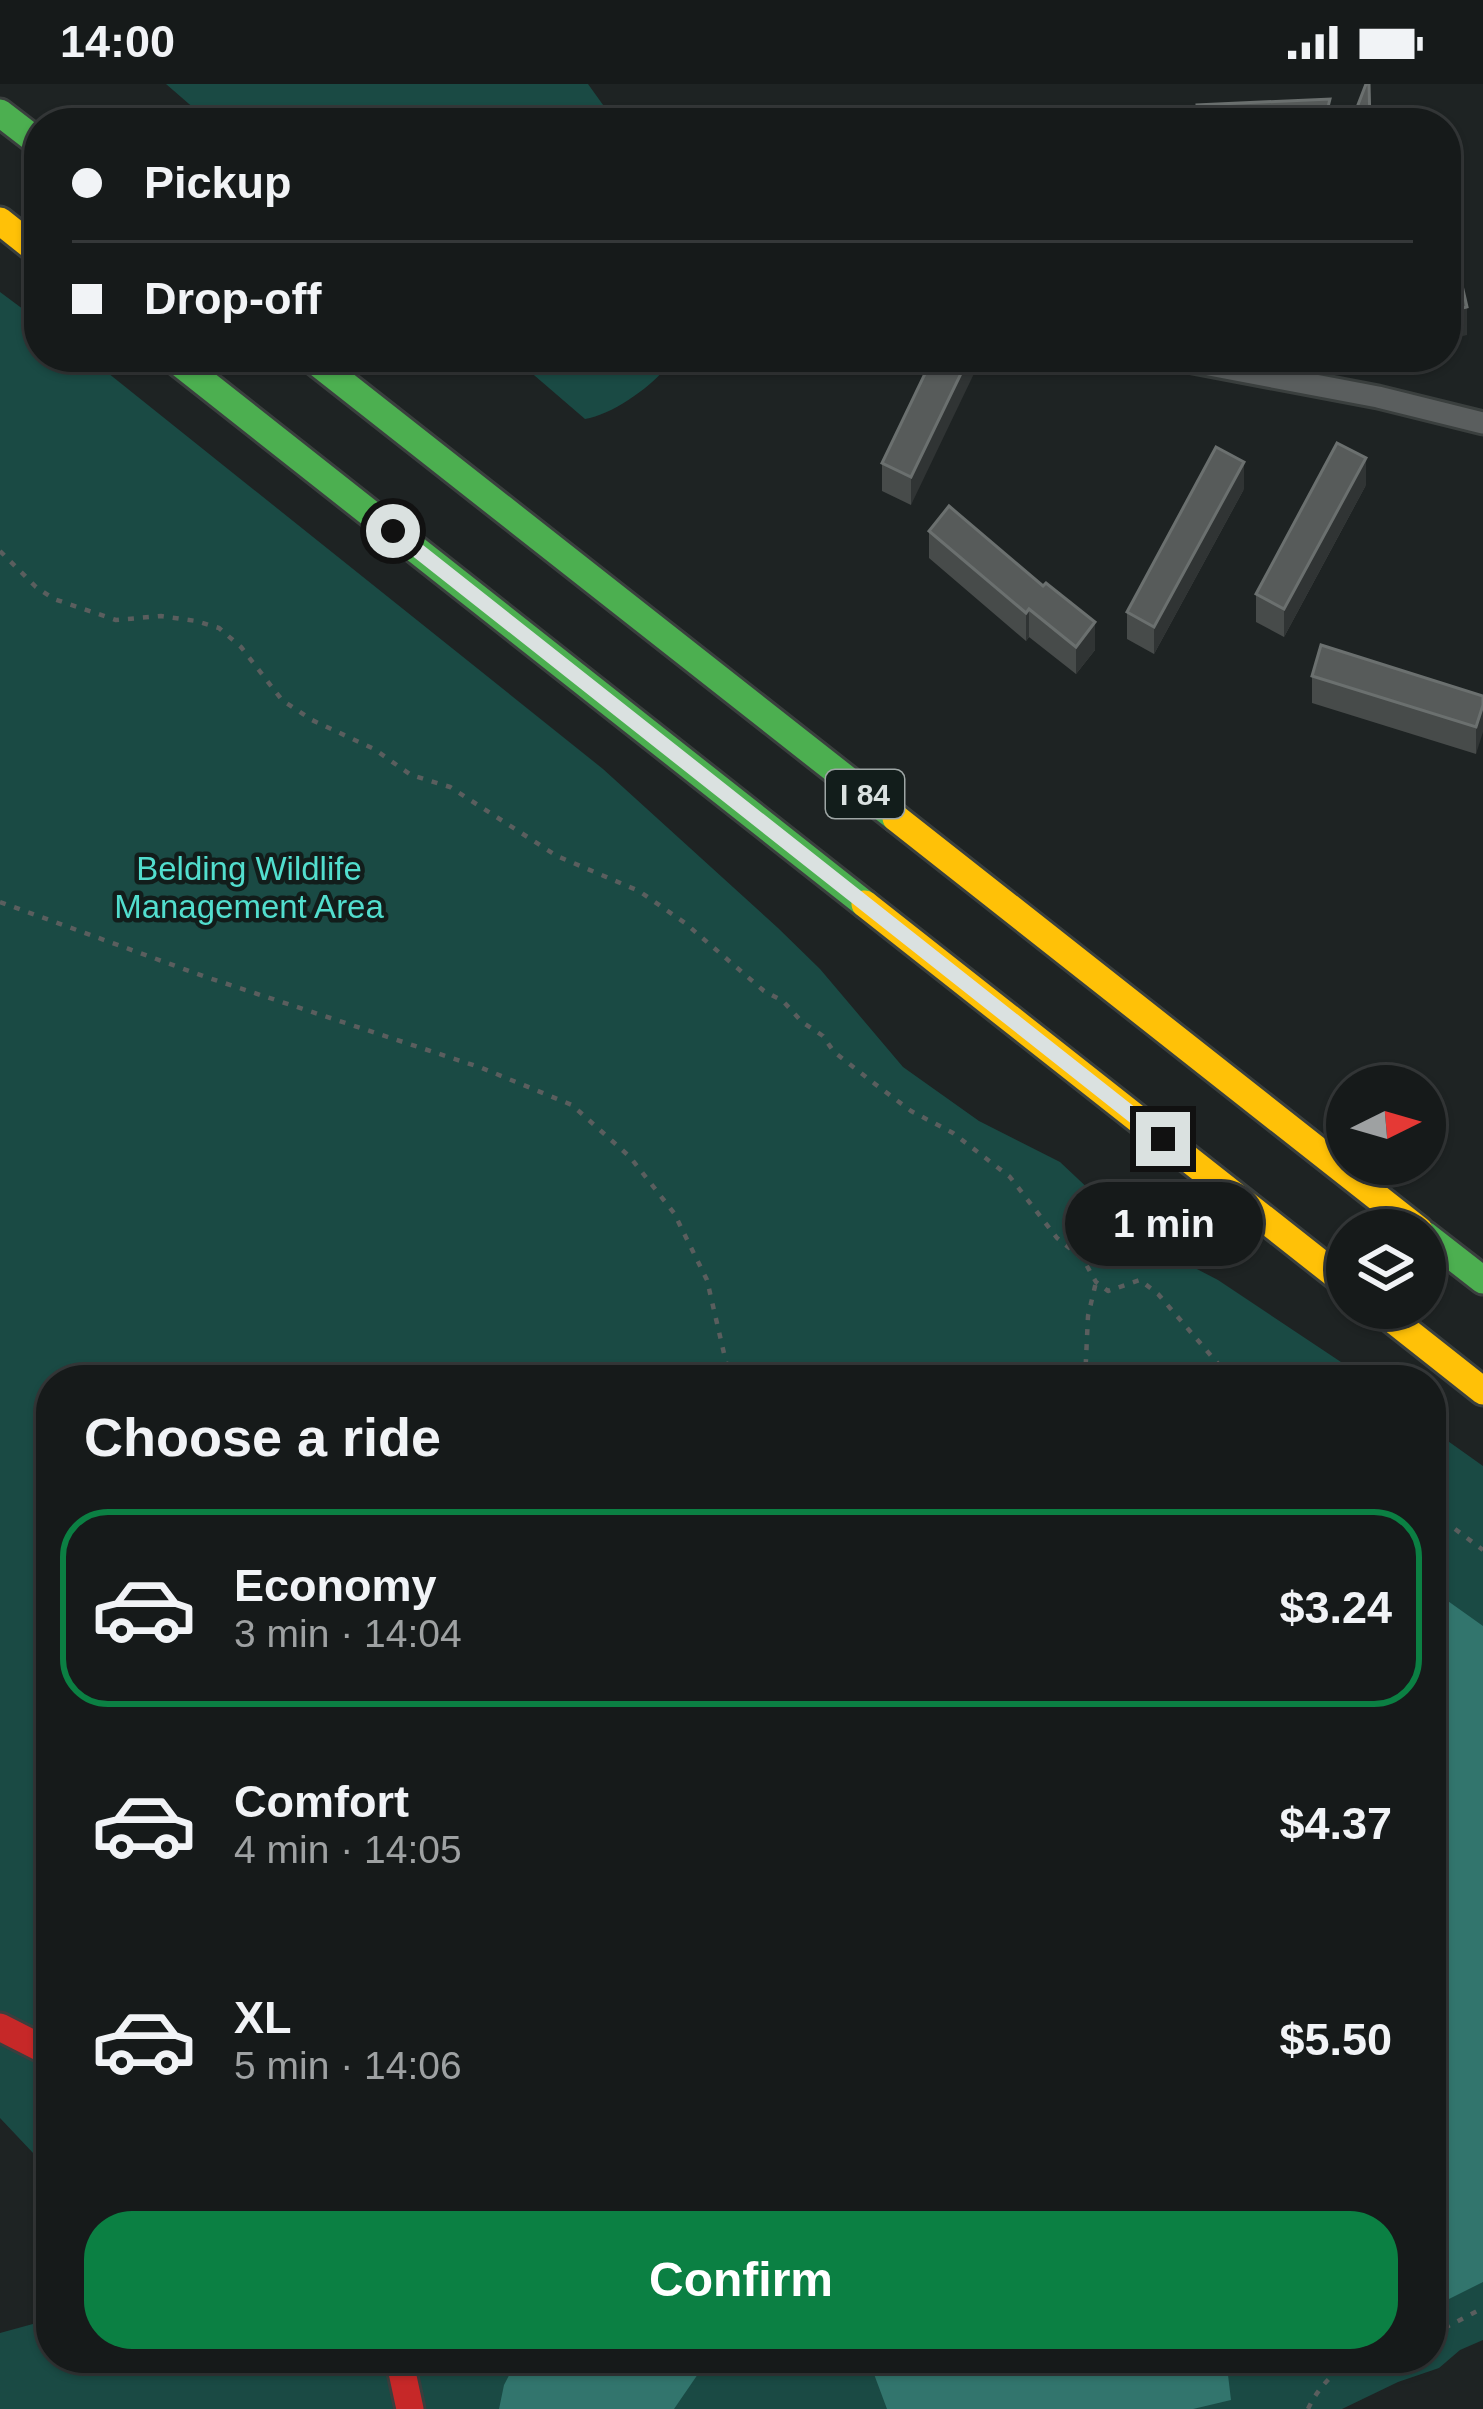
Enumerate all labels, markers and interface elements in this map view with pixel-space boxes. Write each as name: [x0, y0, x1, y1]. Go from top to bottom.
text: 14:00: [60, 16, 175, 67]
text: Pickup: [144, 157, 292, 208]
text: Drop-off: [144, 273, 321, 324]
route start: [366, 504, 420, 558]
road number: I 84: [826, 770, 904, 818]
park label: Belding Wildlife Management Area: [114, 850, 384, 925]
north arrow: [1326, 1065, 1446, 1185]
map controls: [1326, 1065, 1446, 1329]
route end: [1136, 1112, 1190, 1166]
callout: 1 min: [1064, 1181, 1262, 1265]
text: 1 min: [1113, 1202, 1215, 1245]
button: layers: [1326, 1209, 1446, 1329]
text: Choose a ride: [84, 1407, 441, 1467]
icon: car: [90, 1554, 198, 1662]
text: Economy: [234, 1560, 437, 1611]
text: $3.24: [1279, 1582, 1392, 1633]
text: 3 min · 14:04: [234, 1612, 462, 1655]
icon: car: [90, 1770, 198, 1878]
text: Comfort: [234, 1776, 409, 1827]
text: $4.37: [1279, 1798, 1392, 1849]
text: 4 min · 14:05: [234, 1828, 462, 1871]
icon: car: [90, 1986, 198, 2094]
text: XL: [234, 1992, 292, 2043]
text: $5.50: [1279, 2014, 1392, 2065]
text: 5 min · 14:06: [234, 2044, 462, 2087]
button: Confirm: [84, 2211, 1398, 2349]

